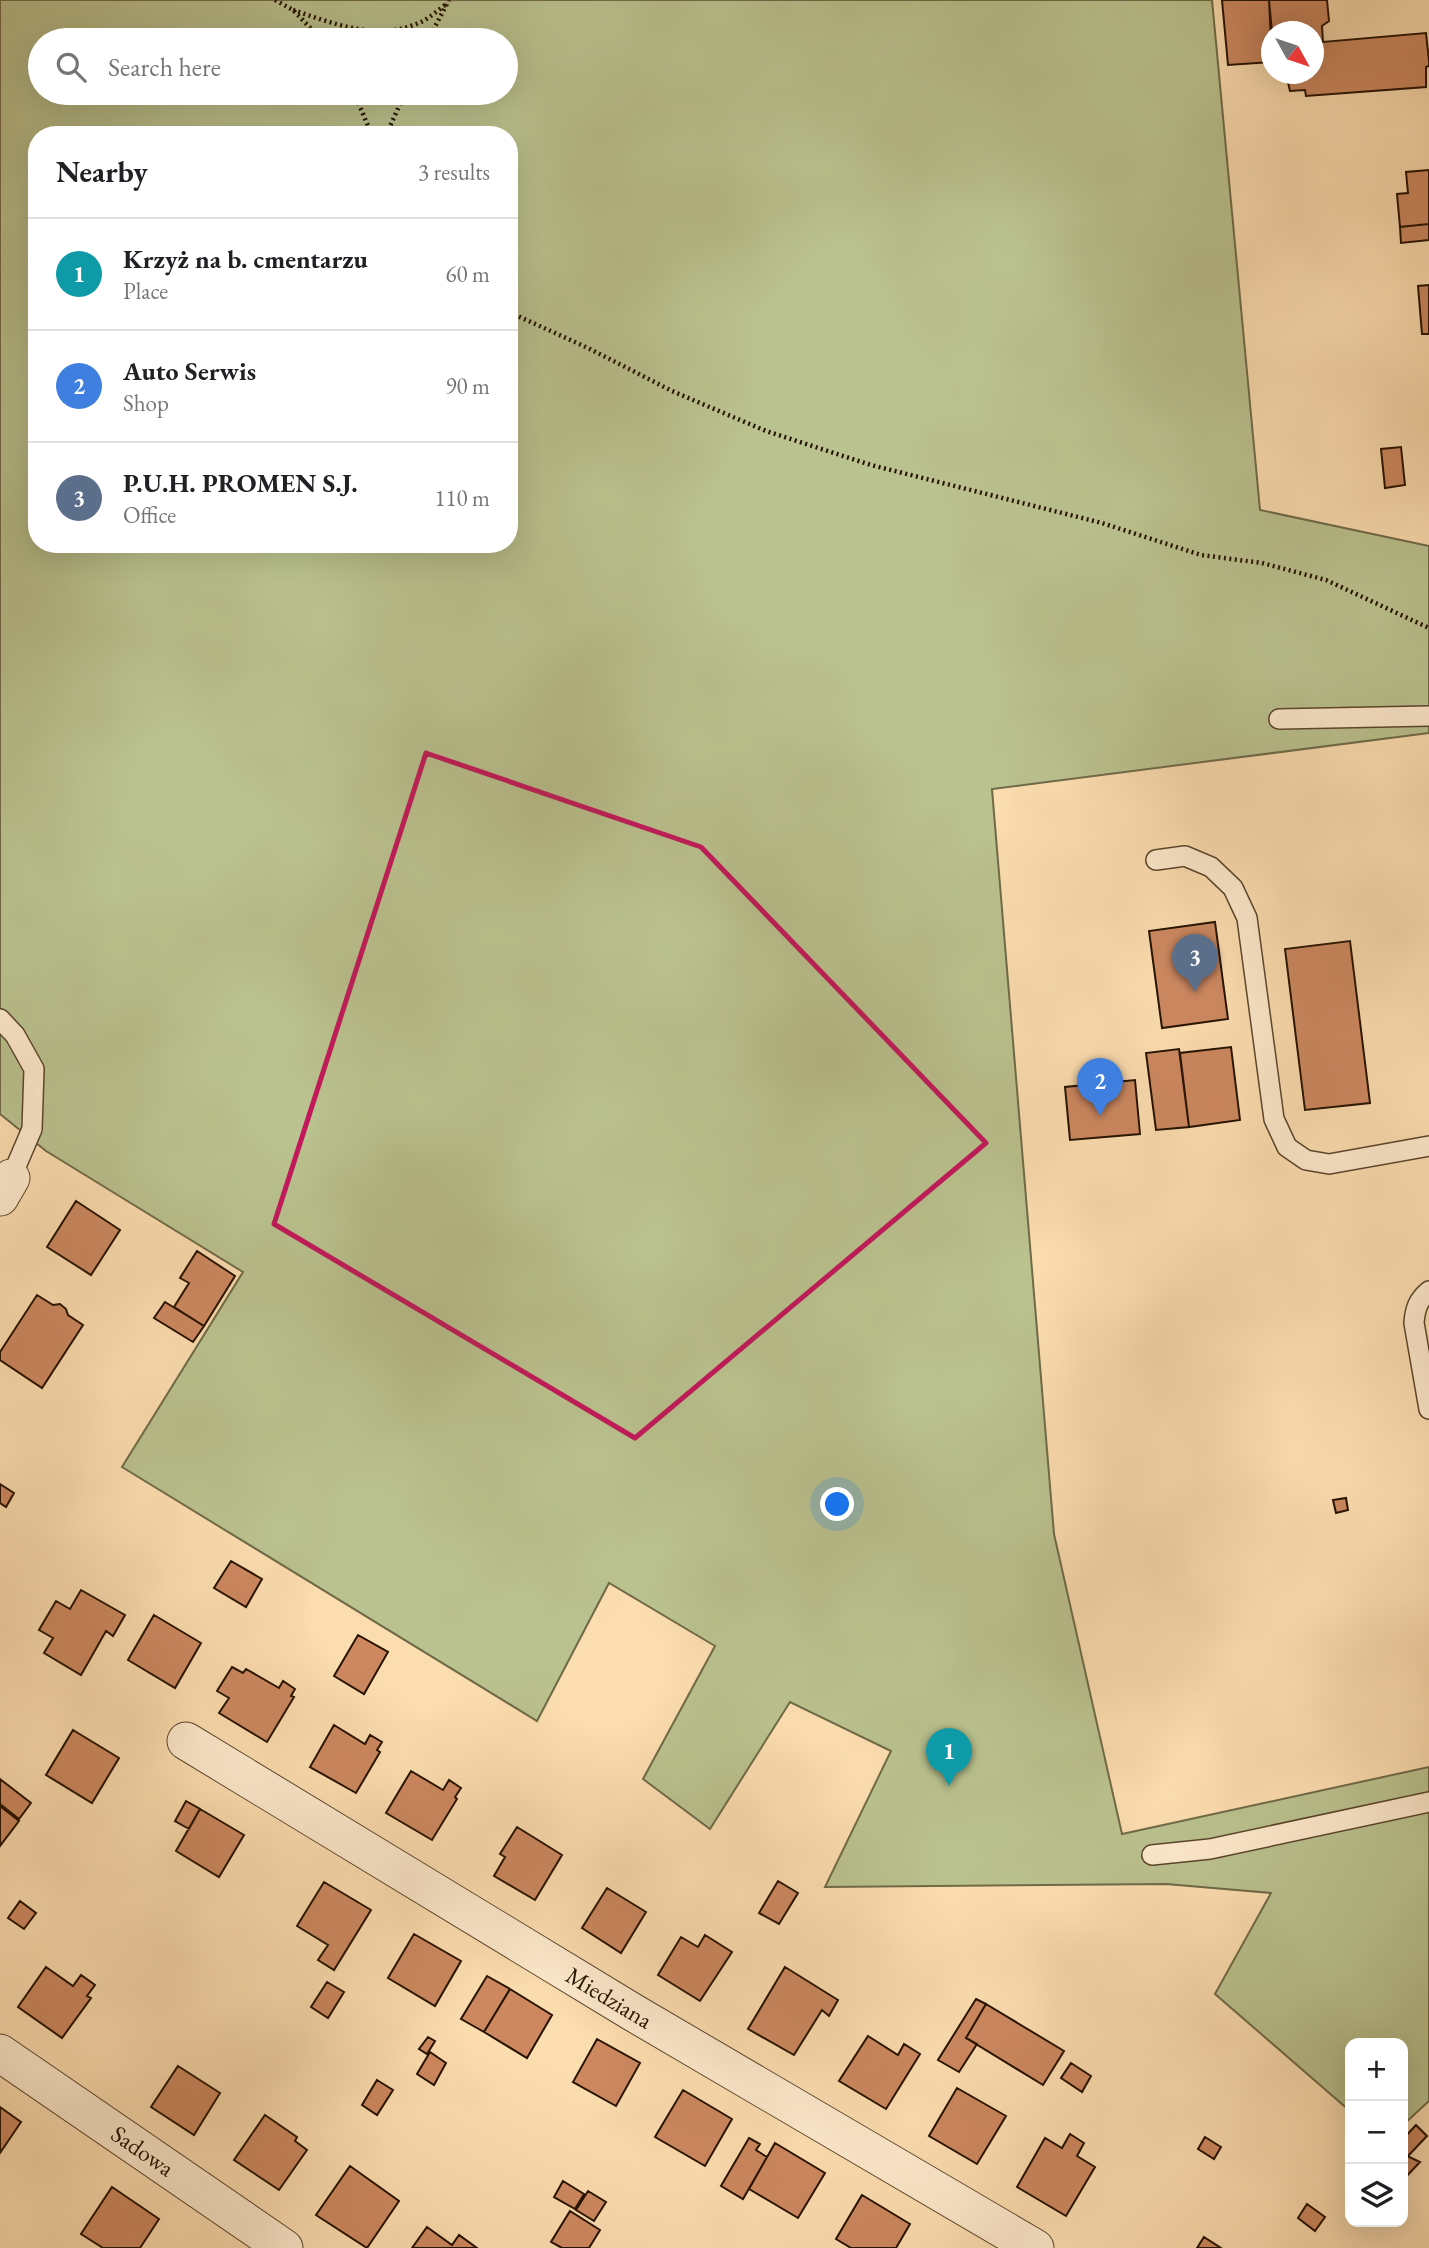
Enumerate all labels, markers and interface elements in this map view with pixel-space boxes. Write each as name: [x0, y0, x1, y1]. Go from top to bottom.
north arrow: [1261, 21, 1324, 84]
search box: [28, 28, 518, 105]
icon: search: [52, 48, 90, 86]
text: Search here: [108, 50, 221, 84]
text: Nearby: [56, 152, 148, 191]
text: 3 results: [418, 157, 490, 187]
text: Krzyż na b. cmentarzu: [123, 242, 368, 276]
text: 1: [73, 259, 85, 289]
text: 60 m: [445, 259, 490, 289]
text: Place: [123, 276, 168, 306]
text: Auto Serwis: [123, 354, 256, 388]
text: 2: [73, 371, 85, 401]
text: 90 m: [445, 371, 490, 401]
text: Shop: [123, 388, 169, 418]
text: P.U.H. PROMEN S.J.: [123, 466, 358, 500]
text: 3: [73, 483, 85, 513]
text: 110 m: [434, 483, 490, 513]
text: Office: [123, 500, 176, 530]
pin: 3: [1172, 934, 1218, 992]
pin: 2: [1077, 1058, 1123, 1116]
your location: [820, 1487, 854, 1521]
pin: 1: [926, 1728, 972, 1786]
street label: Miedziana: [560, 1959, 659, 2036]
map controls: [1345, 2038, 1408, 2227]
button: +: [1345, 2038, 1408, 2101]
button: −: [1345, 2101, 1408, 2164]
street label: Sadowa: [105, 2118, 181, 2183]
button: layers: [1345, 2164, 1408, 2227]

